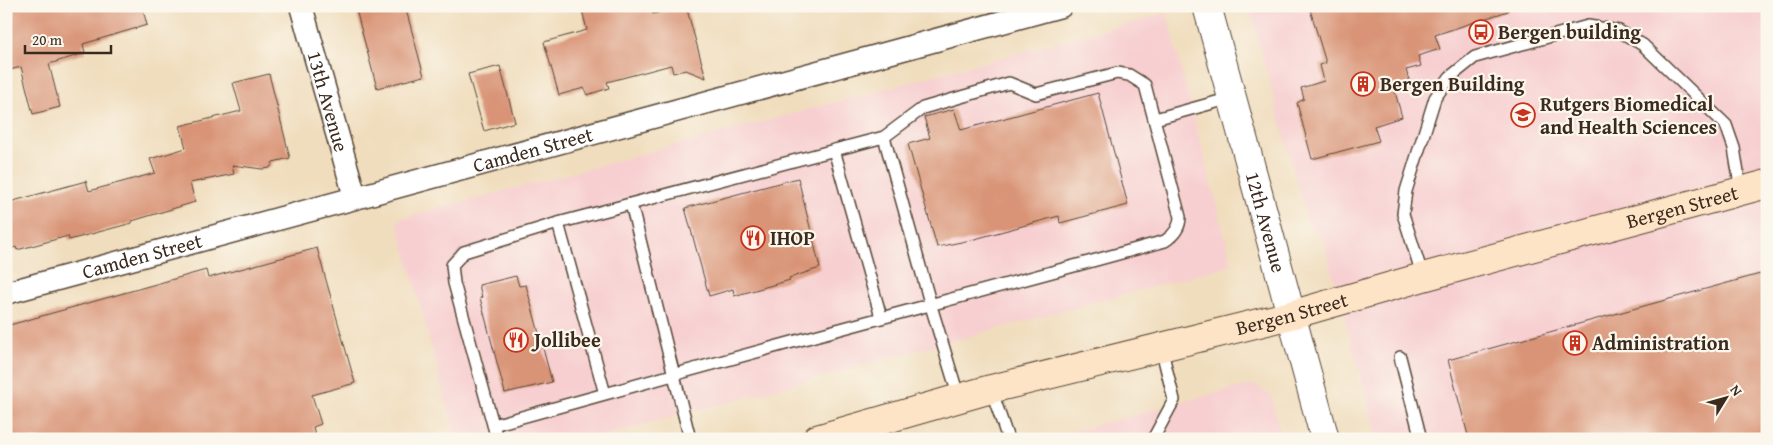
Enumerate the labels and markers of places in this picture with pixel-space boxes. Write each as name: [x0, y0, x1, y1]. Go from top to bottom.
place label: Bergen building: [1498, 17, 1641, 46]
bus stop icon: Bergen building: [1468, 19, 1494, 45]
place label: Bergen Building: [1380, 69, 1525, 98]
building icon: Bergen Building: [1350, 71, 1376, 97]
place label: Rutgers Biomedical and Health Sciences: [1540, 89, 1717, 141]
school or university icon: Rutgers Biomedical and Health Sciences: [1510, 102, 1536, 128]
place label: IHOP: [770, 223, 815, 252]
restaurant icon: IHOP: [740, 225, 766, 251]
place label: Jollibee: [531, 325, 601, 354]
restaurant icon: Jollibee: [503, 327, 529, 353]
place label: Administration: [1592, 328, 1729, 357]
building icon: Administration: [1562, 330, 1588, 356]

